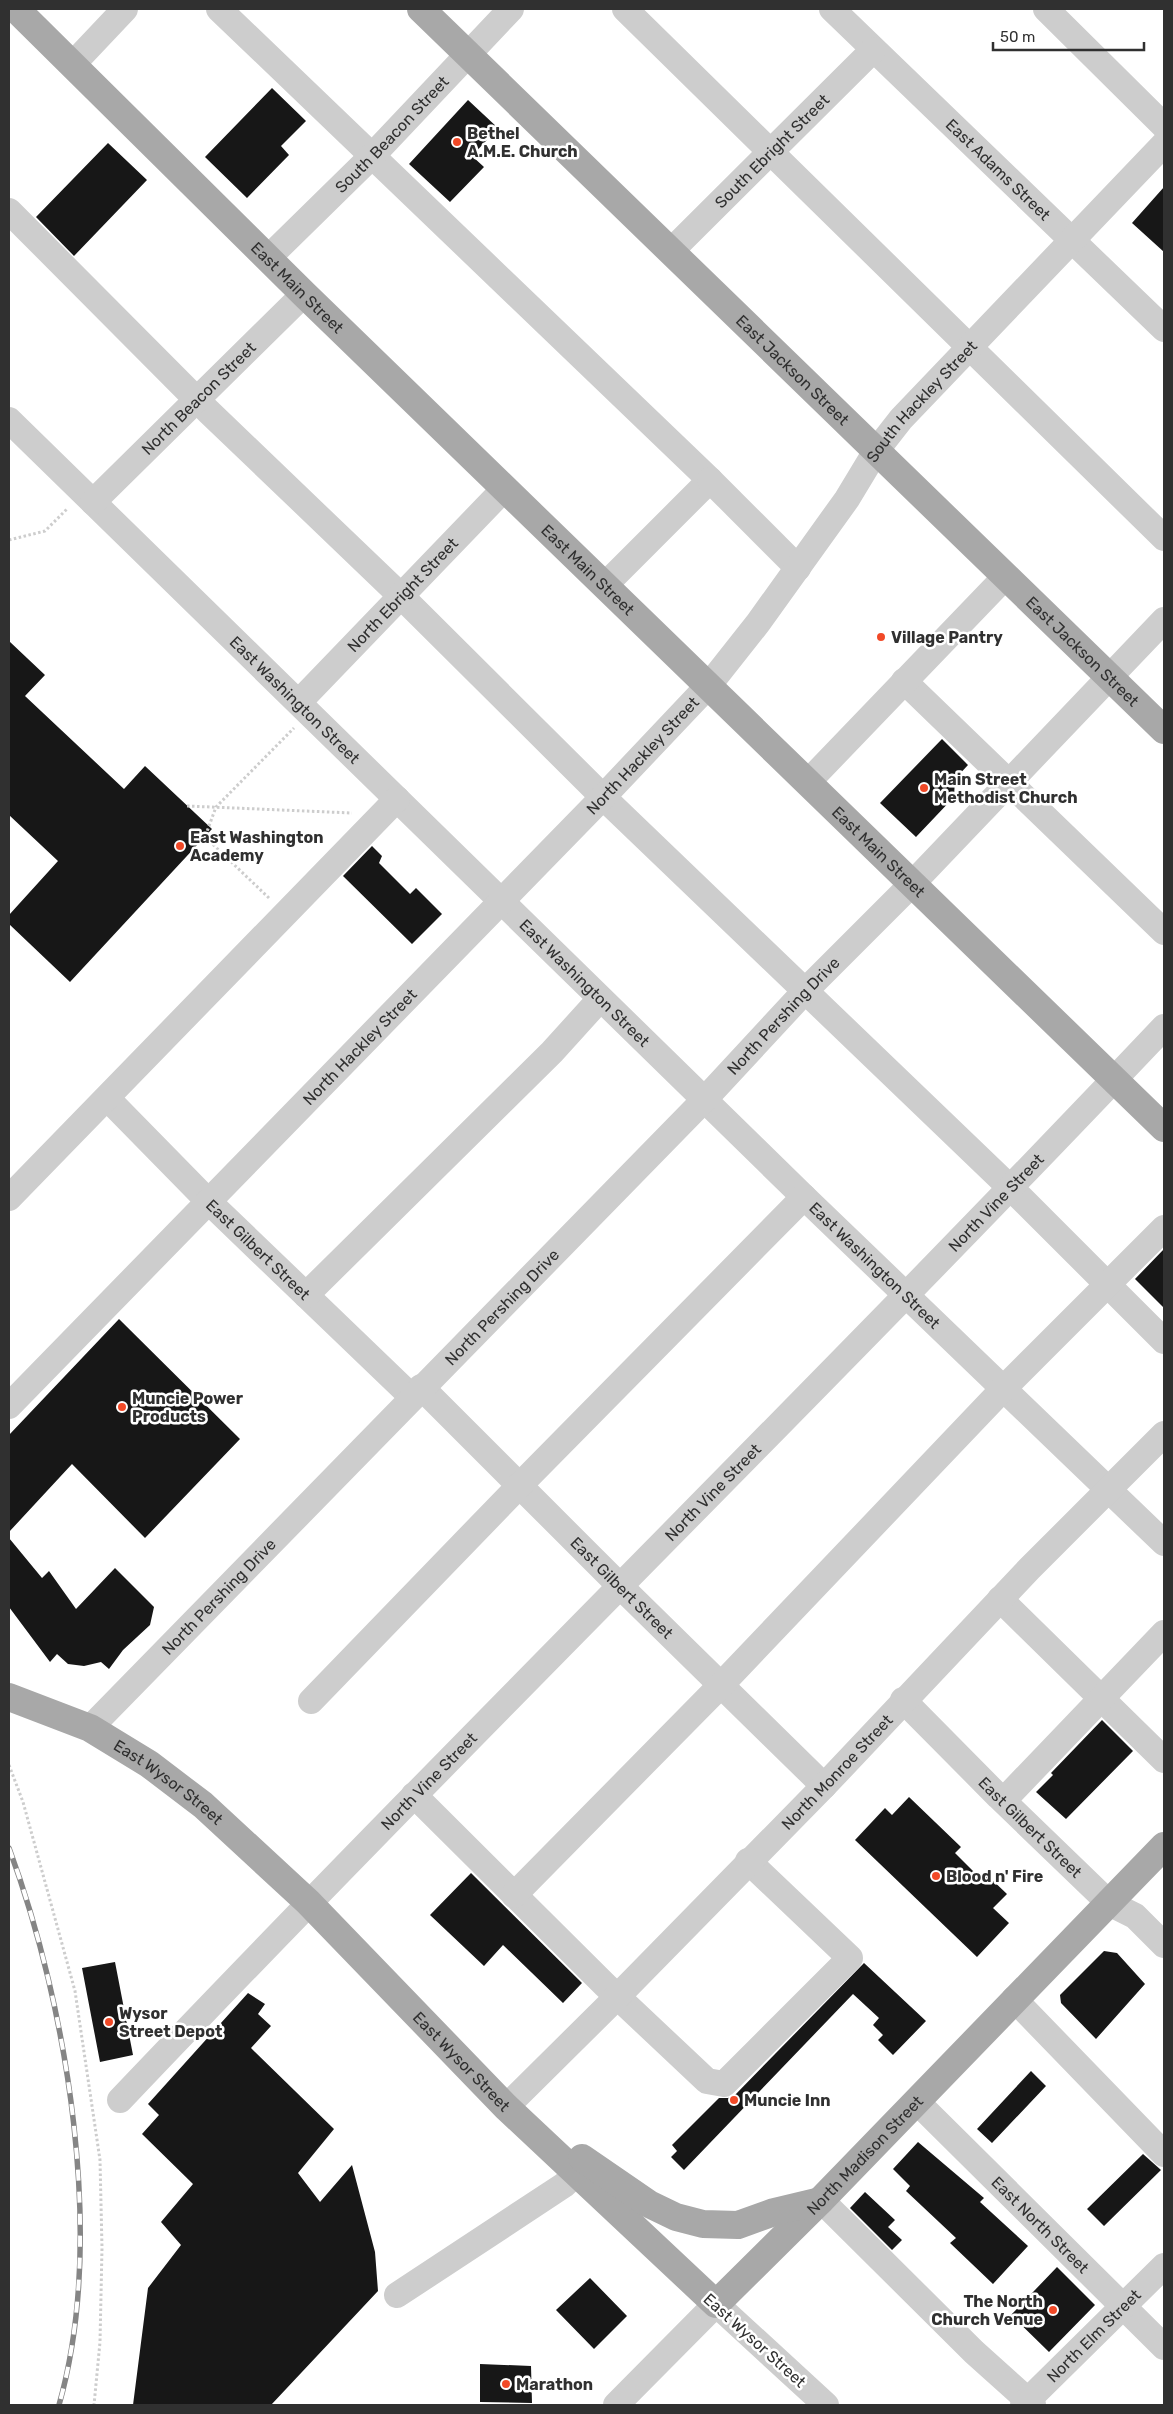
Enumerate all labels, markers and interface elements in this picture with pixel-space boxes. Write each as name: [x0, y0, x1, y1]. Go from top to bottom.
scale bar: [993, 20, 1144, 52]
text: 50 m: [1000, 28, 1035, 46]
street label: South Beacon Street: [331, 72, 453, 197]
street label: South Ebright Street: [711, 90, 833, 212]
street label: East Adams Street: [942, 115, 1054, 224]
place label: Bethel A.M.E. Church: [467, 124, 578, 161]
marker: Bethel A.M.E. Church: [451, 136, 463, 148]
street label: East Main Street: [247, 238, 348, 337]
street label: East Jackson Street: [732, 311, 853, 429]
street label: South Hackley Street: [862, 337, 981, 466]
street label: North Beacon Street: [138, 338, 260, 459]
street label: East Main Street: [537, 521, 638, 619]
street label: North Ebright Street: [343, 534, 462, 656]
street label: East Jackson Street: [1022, 592, 1143, 711]
place label: Village Pantry: [891, 628, 1003, 647]
marker: Village Pantry: [875, 631, 887, 643]
street label: East Washington Street: [226, 632, 364, 768]
street label: North Hackley Street: [582, 693, 703, 818]
place label: Main Street Methodist Church: [934, 770, 1078, 807]
marker: Main Street Methodist Church: [918, 782, 930, 794]
street label: East Main Street: [828, 802, 929, 901]
place label: East Washington Academy: [190, 828, 323, 865]
marker: East Washington Academy: [174, 840, 186, 852]
street label: East Washington Street: [515, 915, 653, 1051]
street label: North Pershing Drive: [723, 953, 844, 1079]
street label: North Hackley Street: [299, 985, 421, 1109]
street label: North Vine Street: [944, 1150, 1048, 1256]
street label: East Gilbert Street: [202, 1195, 314, 1304]
street label: East Washington Street: [805, 1198, 944, 1333]
street label: North Pershing Drive: [441, 1245, 563, 1369]
place label: Muncie Power Products: [132, 1389, 244, 1426]
marker: Muncie Power Products: [116, 1401, 128, 1413]
street label: North Vine Street: [661, 1440, 765, 1545]
street label: East Gilbert Street: [566, 1533, 677, 1643]
street label: North Pershing Drive: [158, 1535, 280, 1659]
street label: North Monroe Street: [778, 1711, 897, 1834]
street label: North Vine Street: [377, 1728, 481, 1834]
street label: East Wysor Street: [110, 1736, 227, 1829]
street label: East Gilbert Street: [974, 1773, 1086, 1882]
place label: Blood n' Fire: [946, 1867, 1043, 1886]
marker: Blood n' Fire: [930, 1870, 942, 1882]
place label: Wysor Street Depot: [119, 2004, 223, 2041]
street label: East Wysor Street: [409, 2008, 514, 2115]
marker: Wysor Street Depot: [103, 2016, 115, 2028]
place label: Muncie Inn: [744, 2091, 830, 2110]
street label: North Madison Street: [803, 2092, 927, 2219]
marker: Muncie Inn: [728, 2094, 740, 2106]
street label: East North Street: [988, 2173, 1093, 2277]
street label: North Elm Street: [1043, 2285, 1145, 2386]
street label: East Wysor Street: [700, 2289, 810, 2391]
place label: The North Church Venue: [931, 2292, 1043, 2329]
marker: The North Church Venue: [1047, 2304, 1059, 2316]
place label: Marathon: [516, 2375, 593, 2394]
marker: Marathon: [500, 2378, 512, 2390]

